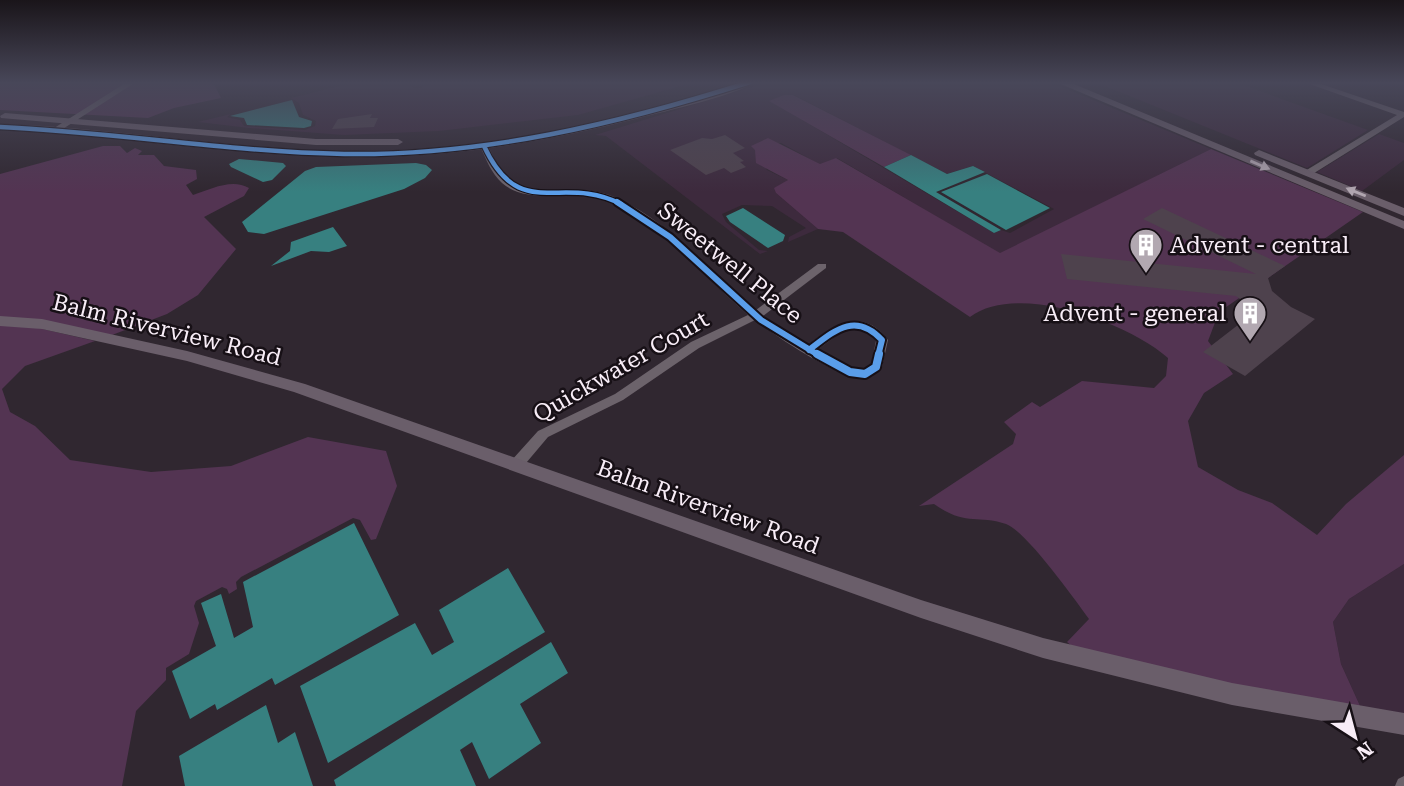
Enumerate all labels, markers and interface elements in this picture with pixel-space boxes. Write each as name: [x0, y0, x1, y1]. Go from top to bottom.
one-way arrow: [1250, 159, 1270, 171]
one-way arrow: [1345, 187, 1366, 198]
street label: Sweetwell Place: [653, 197, 807, 329]
building icon: Advent - central: [1127, 226, 1165, 275]
place label: Advent - central: [1170, 232, 1349, 259]
street label: Balm Riverview Road: [50, 289, 284, 372]
building icon: Advent - general: [1231, 294, 1269, 343]
place label: Advent - general: [1043, 300, 1226, 327]
street label: Quickwater Court: [529, 306, 714, 428]
street label: Balm Riverview Road: [593, 454, 823, 560]
north arrow: [1320, 702, 1390, 772]
text: N: [1352, 737, 1377, 764]

